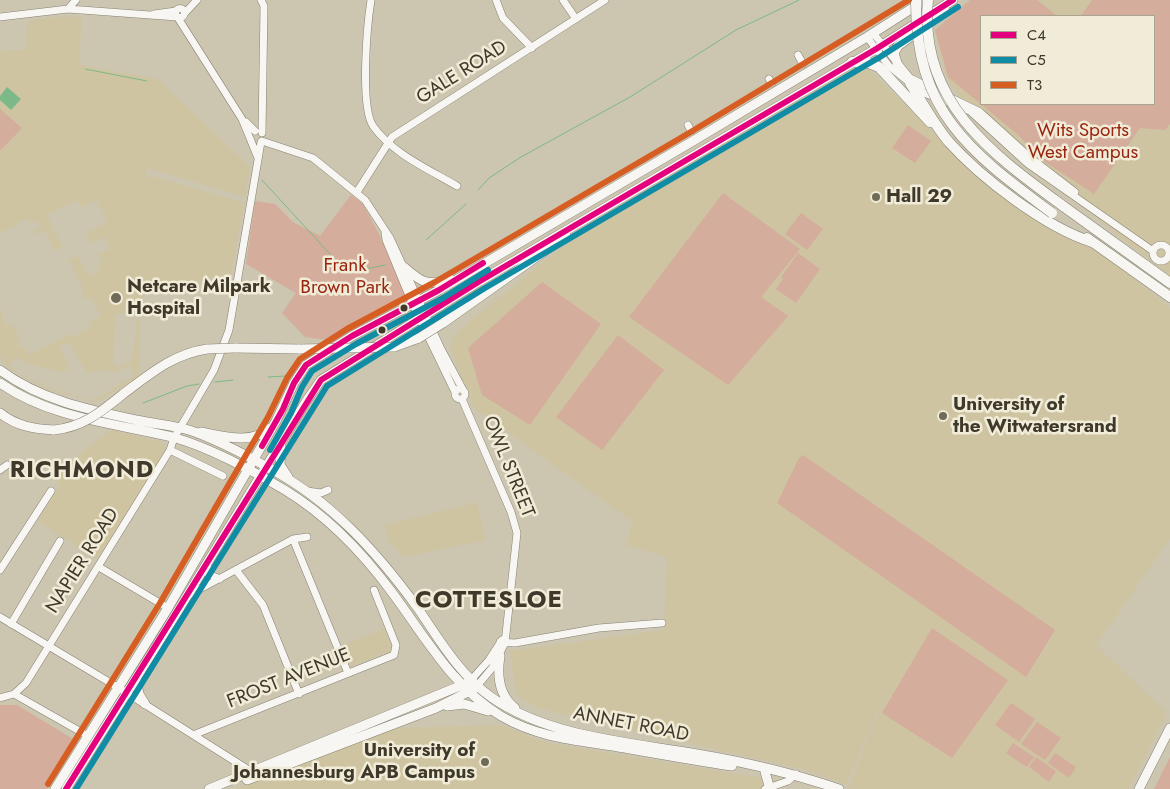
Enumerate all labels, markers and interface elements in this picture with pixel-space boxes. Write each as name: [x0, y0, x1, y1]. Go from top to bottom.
legend: [980, 15, 1155, 105]
text: C4: [1027, 24, 1046, 46]
street label: GALE ROAD: [413, 36, 511, 110]
text: C5: [1027, 49, 1046, 71]
text: T3: [1027, 74, 1042, 96]
park label: Wits Sports West Campus: [1028, 120, 1138, 164]
place label: Hall 29: [886, 186, 952, 208]
marker: Hall 29: [870, 191, 882, 203]
park label: Frank Brown Park: [300, 255, 390, 299]
place label: Netcare Milpark Hospital: [127, 276, 271, 320]
marker: Netcare Milpark Hospital: [109, 291, 123, 305]
unlabelled marker: [399, 303, 409, 313]
unlabelled marker: [377, 325, 387, 335]
place label: University of the Witwatersrand: [953, 394, 1117, 438]
marker: University of the Witwatersrand: [937, 410, 949, 422]
street label: OWL STREET: [477, 413, 539, 521]
district label: RICHMOND: [9, 457, 155, 485]
street label: NAPIER ROAD: [42, 504, 124, 618]
district label: COTTESLOE: [414, 587, 564, 615]
street label: FROST AVENUE: [224, 644, 354, 714]
street label: ANNET ROAD: [571, 703, 691, 747]
place label: University of Johannesburg APB Campus: [233, 740, 475, 784]
marker: University of Johannesburg APB Campus: [479, 756, 491, 768]

